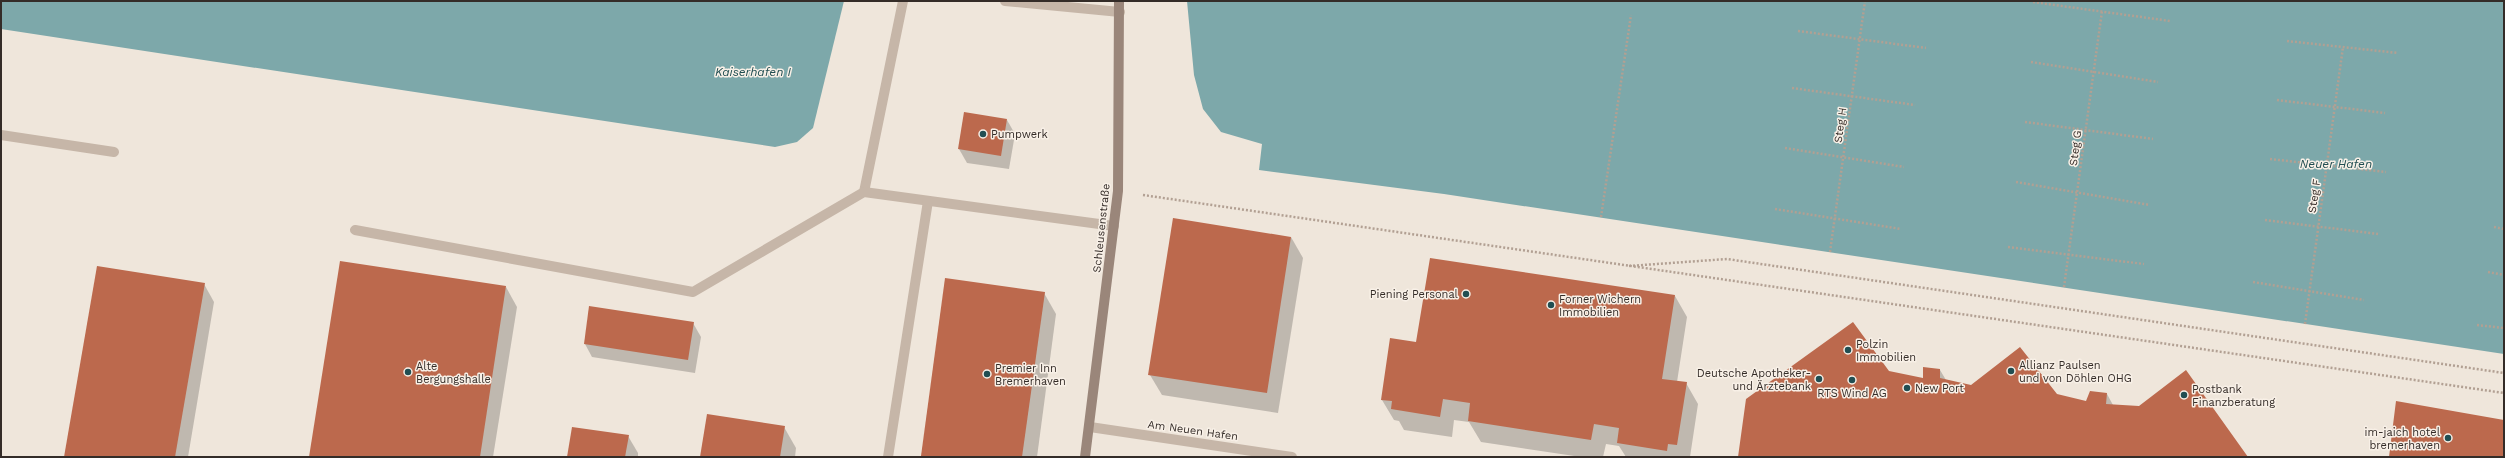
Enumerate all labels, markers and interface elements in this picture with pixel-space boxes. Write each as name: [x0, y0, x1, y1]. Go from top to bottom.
water label: Kaiserhafen I: [715, 65, 791, 79]
street label: Steg H: [1832, 106, 1849, 144]
place label: Pumpwerk: [991, 128, 1048, 141]
marker: Pumpwerk: [978, 129, 988, 139]
street label: Steg G: [2067, 130, 2084, 167]
water label: Neuer Hafen: [2300, 157, 2372, 171]
street label: Steg F: [2306, 178, 2323, 214]
street label: Schleusenstraße: [1090, 183, 1113, 273]
place label: Piening Personal: [1370, 288, 1459, 301]
marker: Piening Personal: [1461, 289, 1471, 299]
place label: Forner Wichern Immobilien: [1559, 293, 1641, 319]
marker: Forner Wichern Immobilien: [1546, 300, 1556, 310]
place label: Polzin Immobilien: [1856, 338, 1916, 364]
marker: Polzin Immobilien: [1843, 345, 1853, 355]
place label: Allianz Paulsen und von Döhlen OHG: [2019, 359, 2132, 385]
place label: Alte Bergungshalle: [416, 360, 491, 386]
place label: Premier Inn Bremerhaven: [995, 362, 1066, 388]
marker: Allianz Paulsen und von Döhlen OHG: [2006, 366, 2016, 376]
marker: Alte Bergungshalle: [403, 367, 413, 377]
place label: Deutsche Apotheker- und Ärztebank: [1697, 367, 1811, 393]
marker: Premier Inn Bremerhaven: [982, 369, 992, 379]
marker: Deutsche Apotheker- und Ärztebank: [1814, 374, 1824, 384]
marker: RTS Wind AG: [1847, 375, 1857, 385]
place label: New Port: [1915, 382, 1964, 395]
marker: New Port: [1902, 383, 1912, 393]
place label: Postbank Finanzberatung: [2192, 383, 2275, 409]
place label: RTS Wind AG: [1817, 387, 1887, 400]
marker: Postbank Finanzberatung: [2179, 390, 2189, 400]
street label: Am Neuen Hafen: [1147, 418, 1239, 443]
place label: im-jaich hotel bremerhaven: [2365, 426, 2441, 452]
marker: im-jaich hotel bremerhaven: [2443, 433, 2453, 443]

